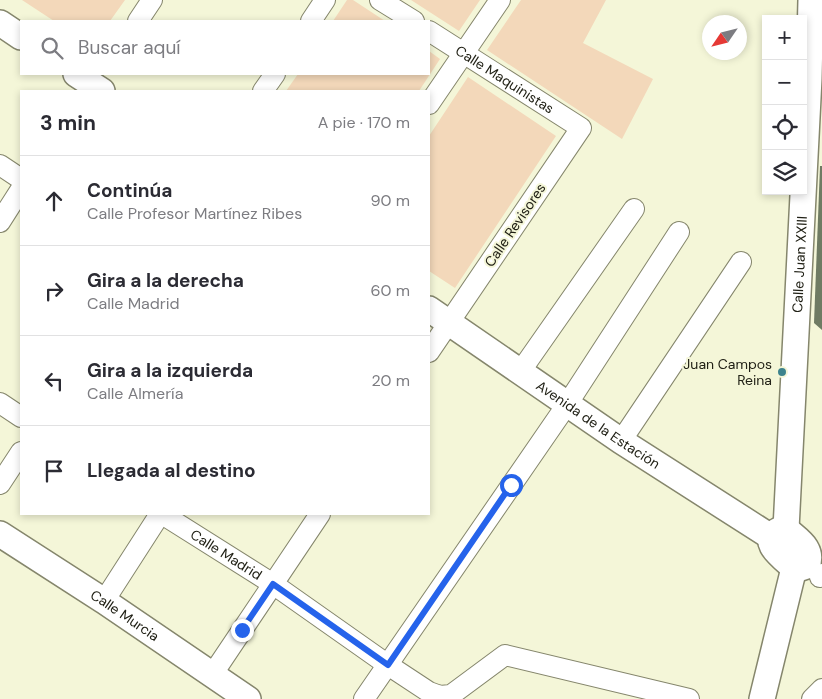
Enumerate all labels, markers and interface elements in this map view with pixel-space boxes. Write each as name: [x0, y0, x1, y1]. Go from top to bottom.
north arrow: [702, 15, 747, 60]
map controls: [762, 15, 807, 195]
button: +: [762, 15, 807, 60]
search box: [20, 20, 430, 75]
icon: search: [38, 34, 66, 62]
text: Buscar aquí: [78, 35, 181, 60]
street label: Calle Maquinistas: [452, 41, 558, 118]
button: −: [762, 60, 807, 105]
button: locate: [762, 105, 807, 150]
text: 3 min: [40, 109, 96, 137]
text: A pie · 170 m: [318, 112, 410, 133]
button: layers: [762, 150, 807, 195]
text: Continúa: [87, 178, 172, 203]
street label: Calle Revisores: [480, 180, 550, 270]
icon: ahead: [40, 187, 68, 215]
text: 90 m: [370, 190, 410, 211]
text: Calle Profesor Martínez Ribes: [87, 203, 302, 224]
street label: Calle Juan XXIII: [788, 216, 811, 313]
text: Gira a la derecha: [87, 268, 244, 293]
icon: right: [40, 277, 68, 305]
text: 60 m: [370, 280, 410, 301]
text: Calle Madrid: [87, 293, 180, 314]
place label: Juan Campos Reina: [683, 355, 772, 389]
text: Gira a la izquierda: [87, 358, 253, 383]
marker: Juan Campos Reina: [776, 366, 788, 378]
icon: left: [40, 367, 68, 395]
text: 20 m: [371, 370, 410, 391]
street label: Avenida de la Estación: [533, 376, 664, 473]
text: Calle Almería: [87, 383, 183, 404]
icon: arrive: [40, 457, 68, 485]
text: Llegada al destino: [87, 458, 256, 483]
route start: [500, 474, 523, 497]
street label: Calle Madrid: [187, 525, 265, 584]
street label: Calle Murcia: [87, 586, 163, 645]
route end: [231, 619, 254, 642]

